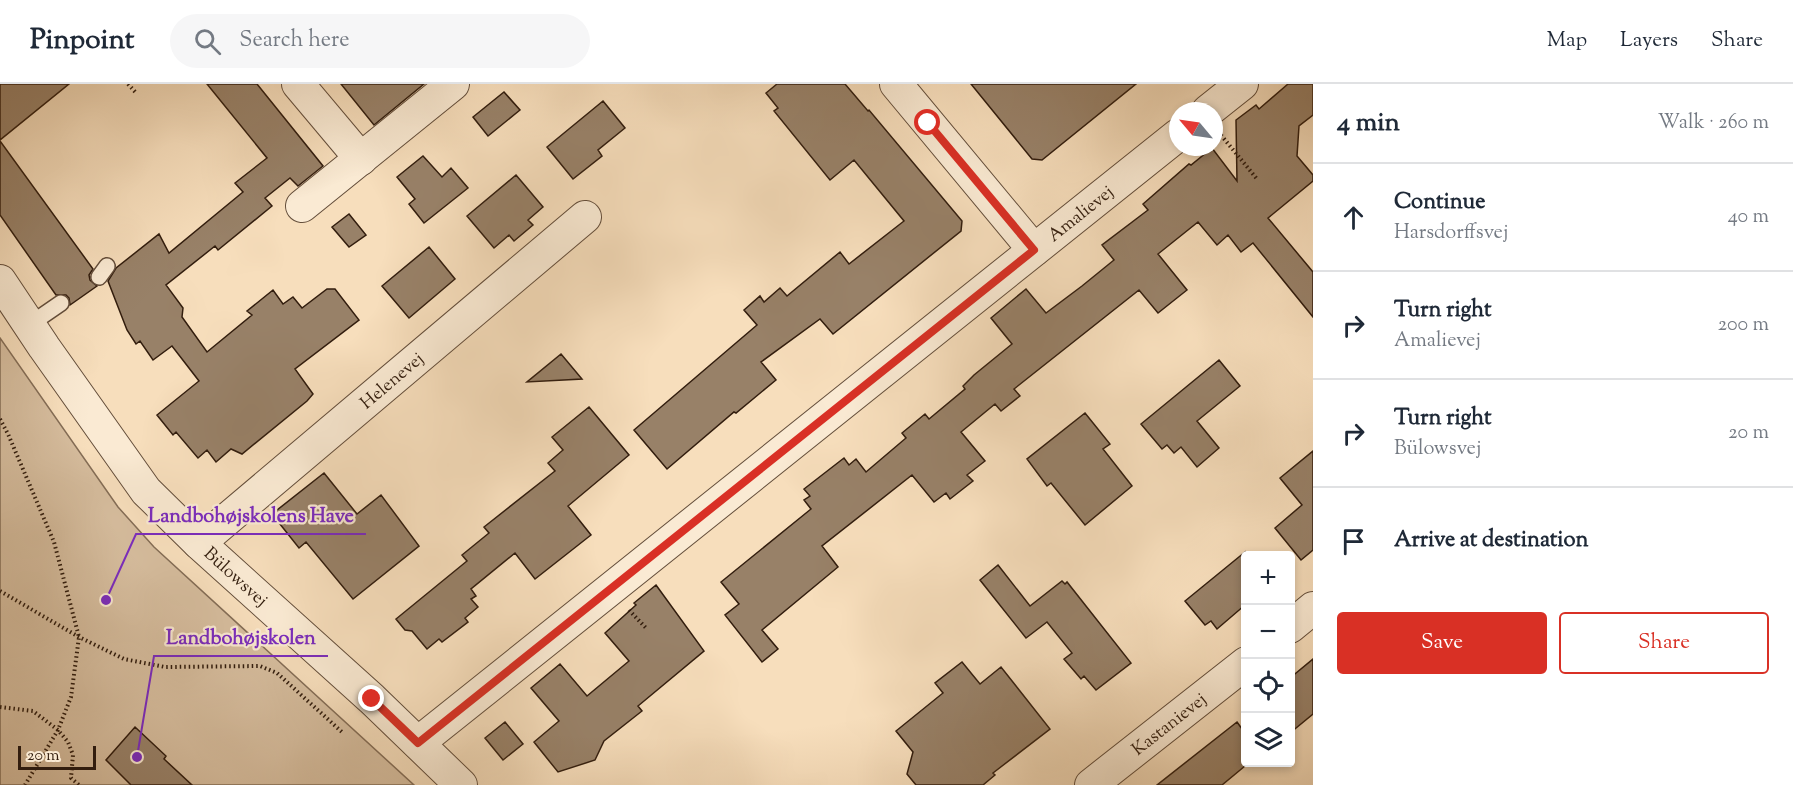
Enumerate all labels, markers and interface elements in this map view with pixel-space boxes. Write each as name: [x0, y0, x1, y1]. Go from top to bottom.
search box: [170, 14, 590, 68]
text: Pinpoint: [30, 21, 134, 61]
icon: search: [191, 25, 224, 58]
text: Search here: [239, 25, 350, 57]
text: Map: [1547, 26, 1587, 56]
text: Layers: [1620, 26, 1678, 56]
text: Share: [1711, 26, 1763, 56]
north arrow: [1169, 102, 1223, 156]
text: 4 min: [1337, 105, 1400, 142]
route start: [914, 109, 940, 135]
text: Walk · 260 m: [1658, 109, 1769, 138]
street label: Amalievej: [1043, 180, 1120, 249]
text: Continue: [1394, 187, 1485, 219]
icon: ahead: [1337, 201, 1370, 234]
text: 40 m: [1728, 203, 1769, 232]
text: Harsdorffsvej: [1394, 219, 1508, 248]
text: Turn right: [1394, 295, 1491, 327]
icon: right: [1337, 309, 1370, 342]
text: 200 m: [1718, 311, 1769, 340]
text: Amalievej: [1394, 327, 1481, 356]
street label: Helenevej: [355, 347, 430, 417]
text: Turn right: [1394, 403, 1491, 435]
icon: right: [1337, 417, 1370, 450]
text: 20 m: [1728, 419, 1769, 448]
text: Bülowsvej: [1394, 435, 1481, 464]
callout: Landbohøjskolens Have: [136, 496, 366, 534]
text: Landbohøjskolens Have: [148, 503, 354, 532]
icon: arrive: [1337, 525, 1370, 558]
text: Arrive at destination: [1394, 525, 1589, 557]
street label: Bülowsvej: [197, 542, 273, 614]
map controls: [1241, 551, 1295, 767]
button: +: [1241, 551, 1295, 605]
button: −: [1241, 605, 1295, 659]
button: Save: [1337, 612, 1547, 674]
button: Share: [1559, 612, 1769, 674]
callout: Landbohøjskolen: [154, 618, 328, 656]
text: Landbohøjskolen: [166, 625, 316, 654]
button: locate: [1241, 659, 1295, 713]
route end: [358, 685, 384, 711]
street label: Kastanievej: [1127, 688, 1213, 763]
button: layers: [1241, 713, 1295, 767]
scale bar: [18, 743, 96, 770]
text: 20 m: [27, 745, 60, 768]

